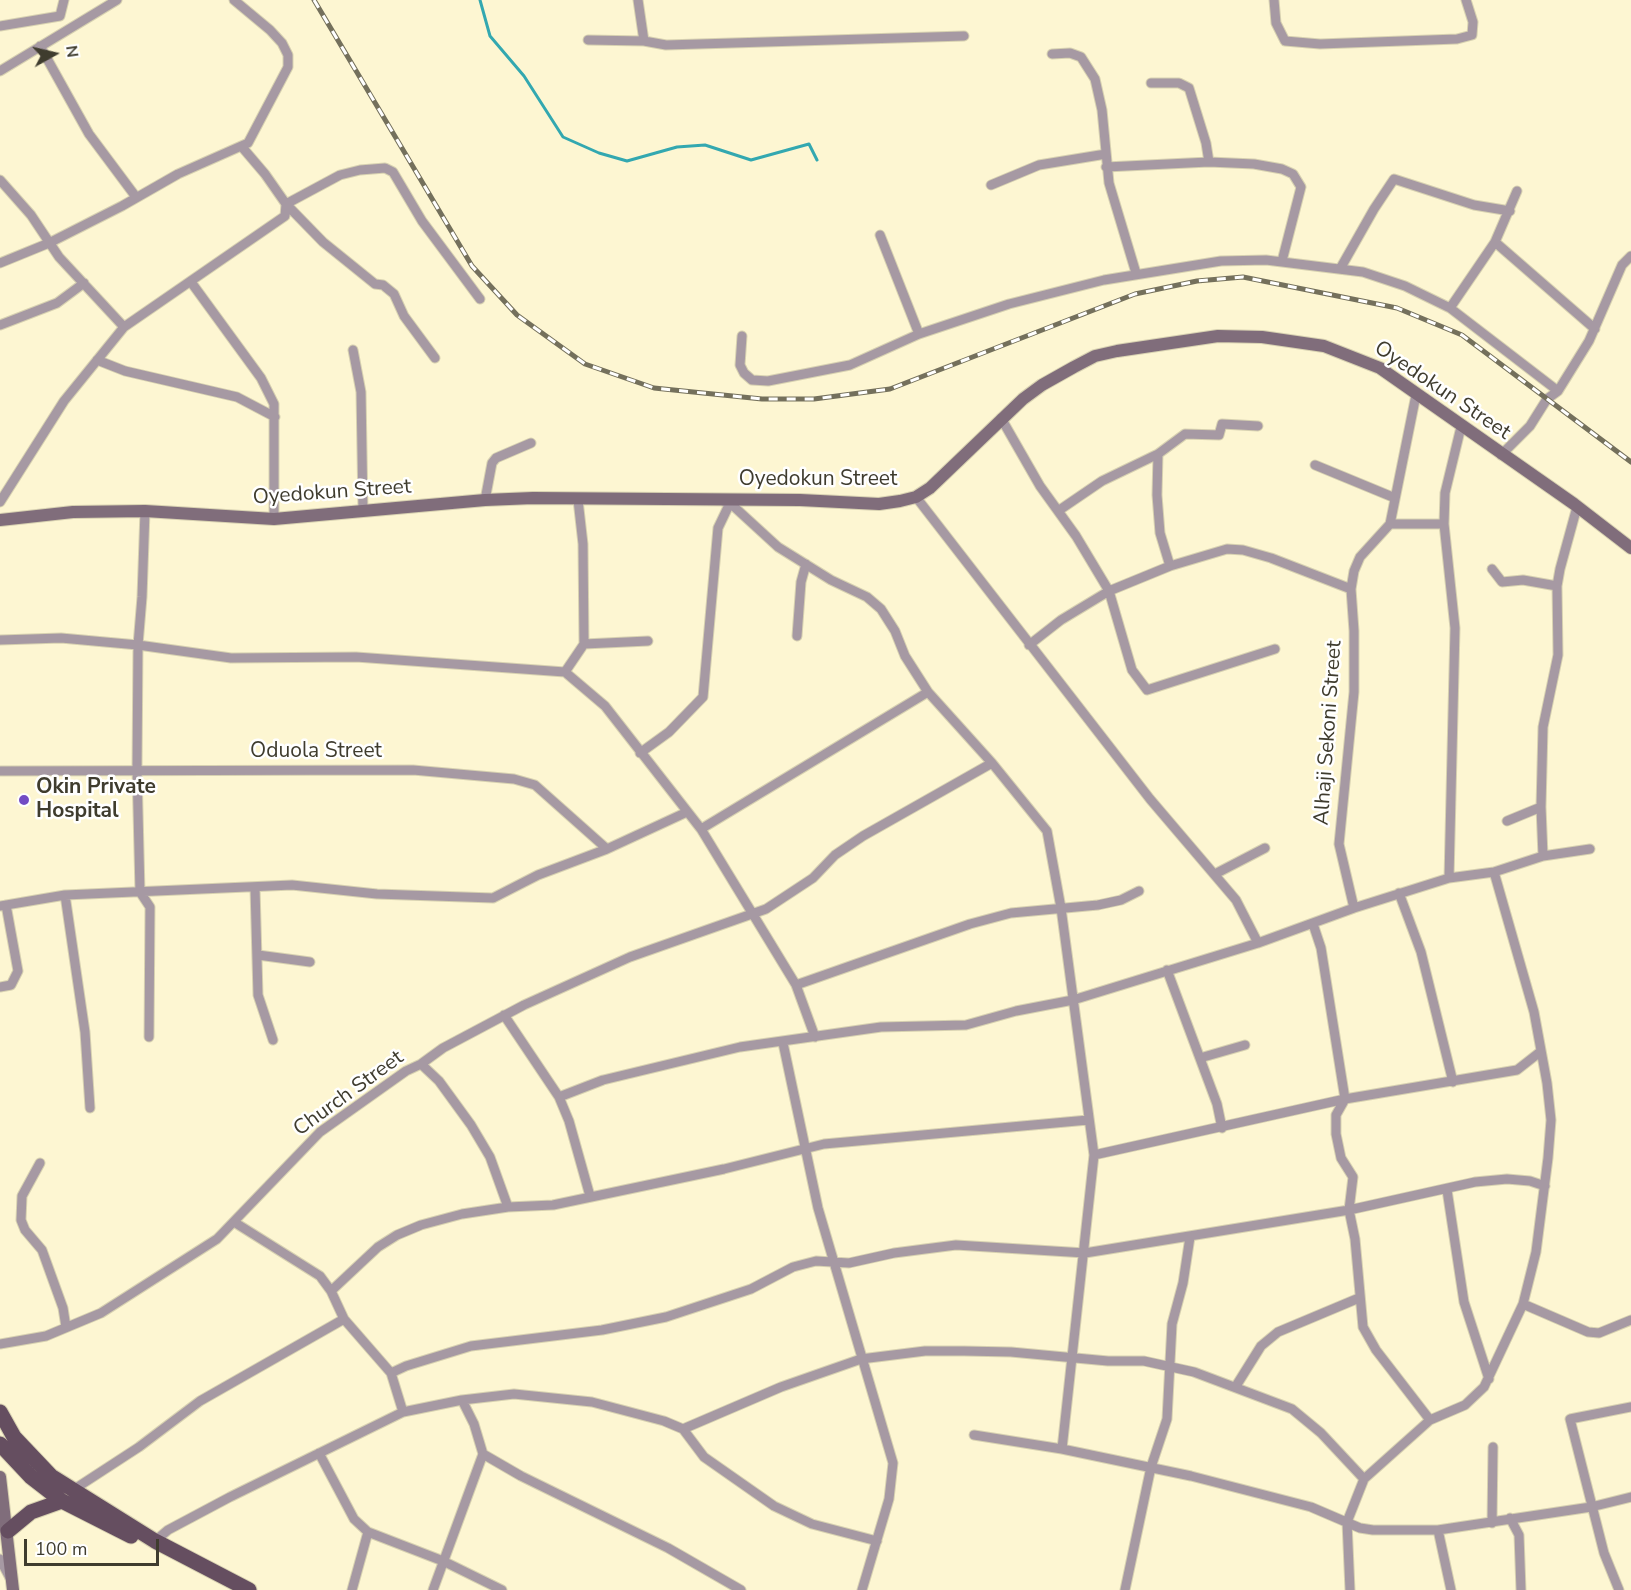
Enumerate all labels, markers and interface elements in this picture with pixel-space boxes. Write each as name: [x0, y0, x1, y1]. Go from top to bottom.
north arrow: [24, 24, 84, 84]
text: N: [60, 44, 84, 59]
street label: Oyedokun Street: [1369, 336, 1515, 446]
street label: Oyedokun Street: [739, 467, 897, 493]
street label: Oyedokun Street: [252, 475, 412, 511]
street label: Alhaji Sekoni Street: [1310, 640, 1348, 826]
street label: Oduola Street: [250, 739, 382, 765]
place label: Okin Private Hospital: [36, 775, 156, 825]
marker: Okin Private Hospital: [17, 793, 31, 807]
street label: Church Street: [289, 1046, 409, 1142]
scale bar: [27, 1527, 162, 1565]
text: 100 m: [35, 1537, 87, 1561]

